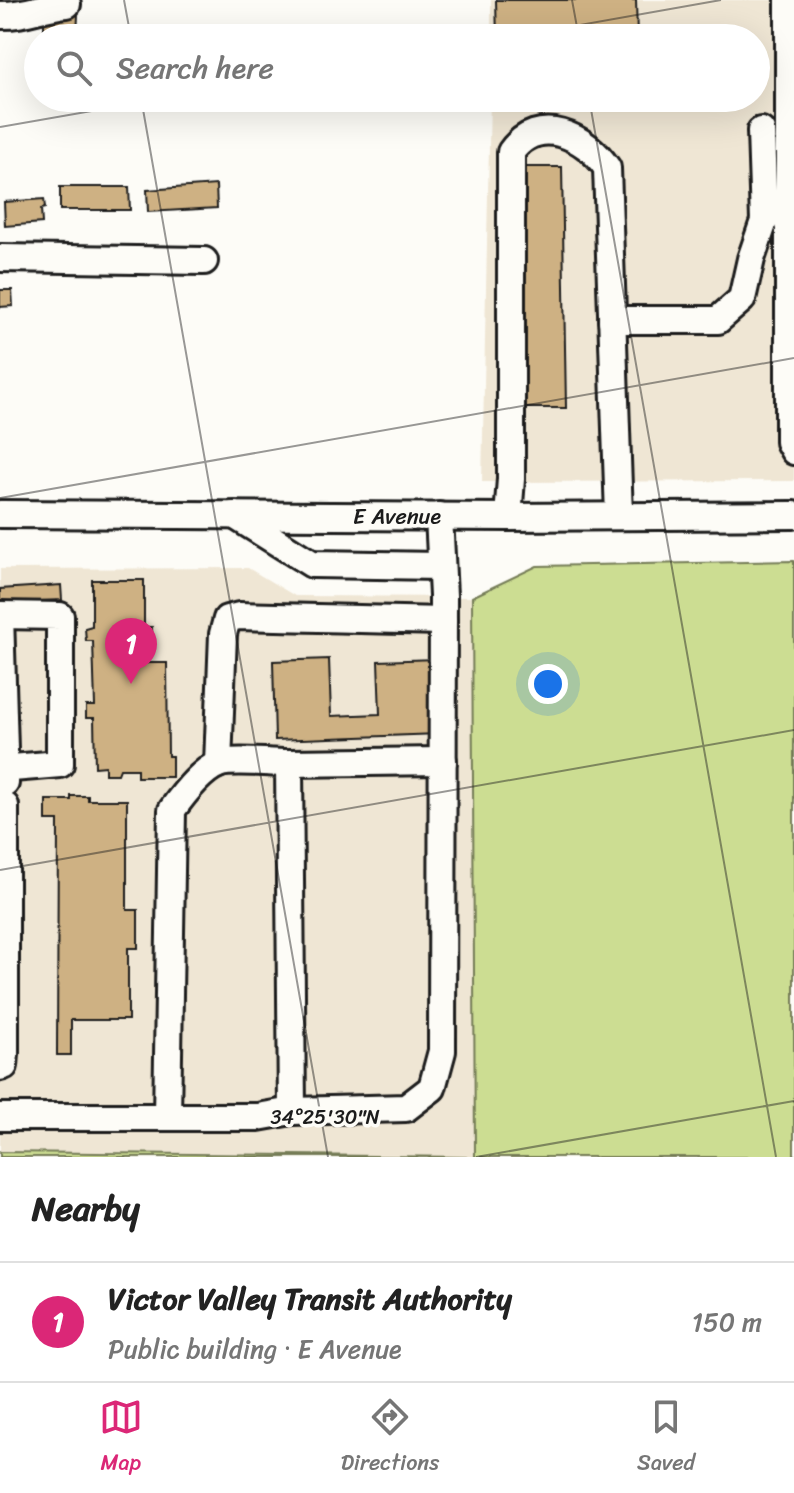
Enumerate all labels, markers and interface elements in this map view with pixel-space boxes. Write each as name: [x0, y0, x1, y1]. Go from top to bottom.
search box: [24, 24, 770, 112]
text: Search here: [116, 41, 274, 95]
icon: search: [52, 46, 96, 90]
street label: E Avenue: [353, 497, 441, 536]
pin: 1: [105, 618, 157, 684]
your location: [528, 664, 568, 704]
text: 34°25'30"N: [270, 1100, 380, 1135]
text: Nearby: [32, 1179, 140, 1239]
text: Victor Valley Transit Authority: [108, 1272, 512, 1326]
text: 1: [52, 1299, 64, 1345]
text: 150 m: [692, 1299, 762, 1345]
text: Public building · E Avenue: [108, 1326, 402, 1372]
tab: Map: [99, 1395, 143, 1482]
tab: Directions: [341, 1395, 439, 1482]
tab: Saved: [637, 1395, 695, 1482]

